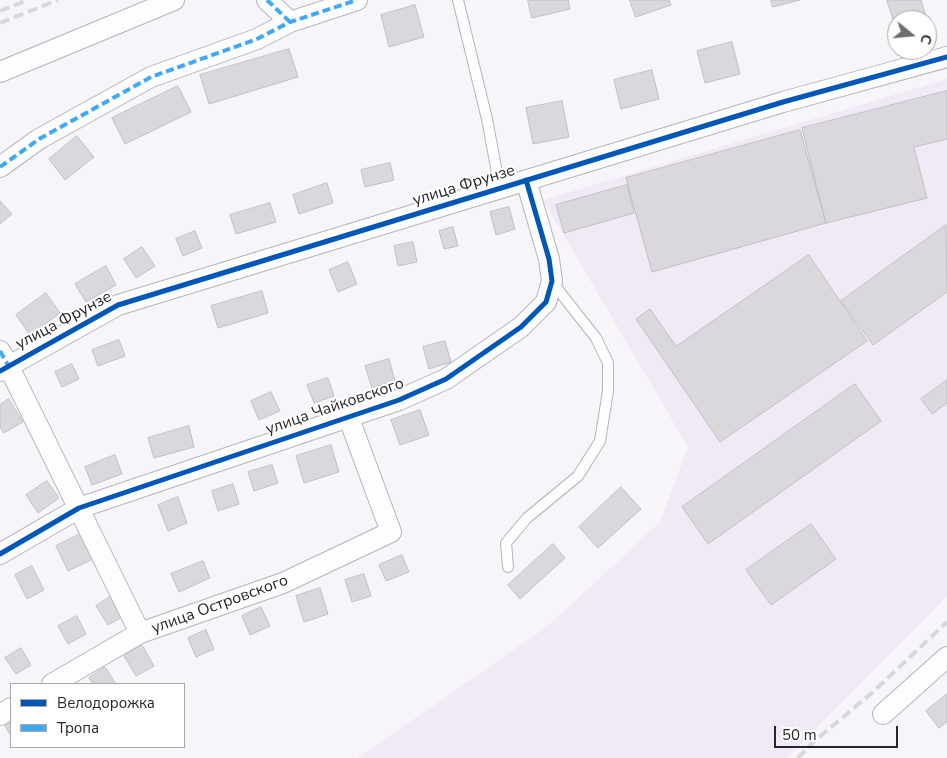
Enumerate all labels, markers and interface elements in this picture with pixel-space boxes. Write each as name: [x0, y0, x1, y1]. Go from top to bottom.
north arrow: [887, 10, 937, 60]
text: С: [915, 32, 936, 47]
street label: улица Фрунзе: [410, 161, 518, 211]
street label: улица Фрунзе: [13, 288, 115, 354]
street label: улица Чайковского: [263, 374, 407, 440]
street label: улица Островского: [149, 571, 291, 639]
legend: [10, 683, 185, 748]
text: Велодорожка: [57, 693, 155, 713]
scale bar: [777, 716, 901, 748]
text: Тропа: [57, 718, 99, 738]
text: 50 m: [782, 725, 817, 745]

